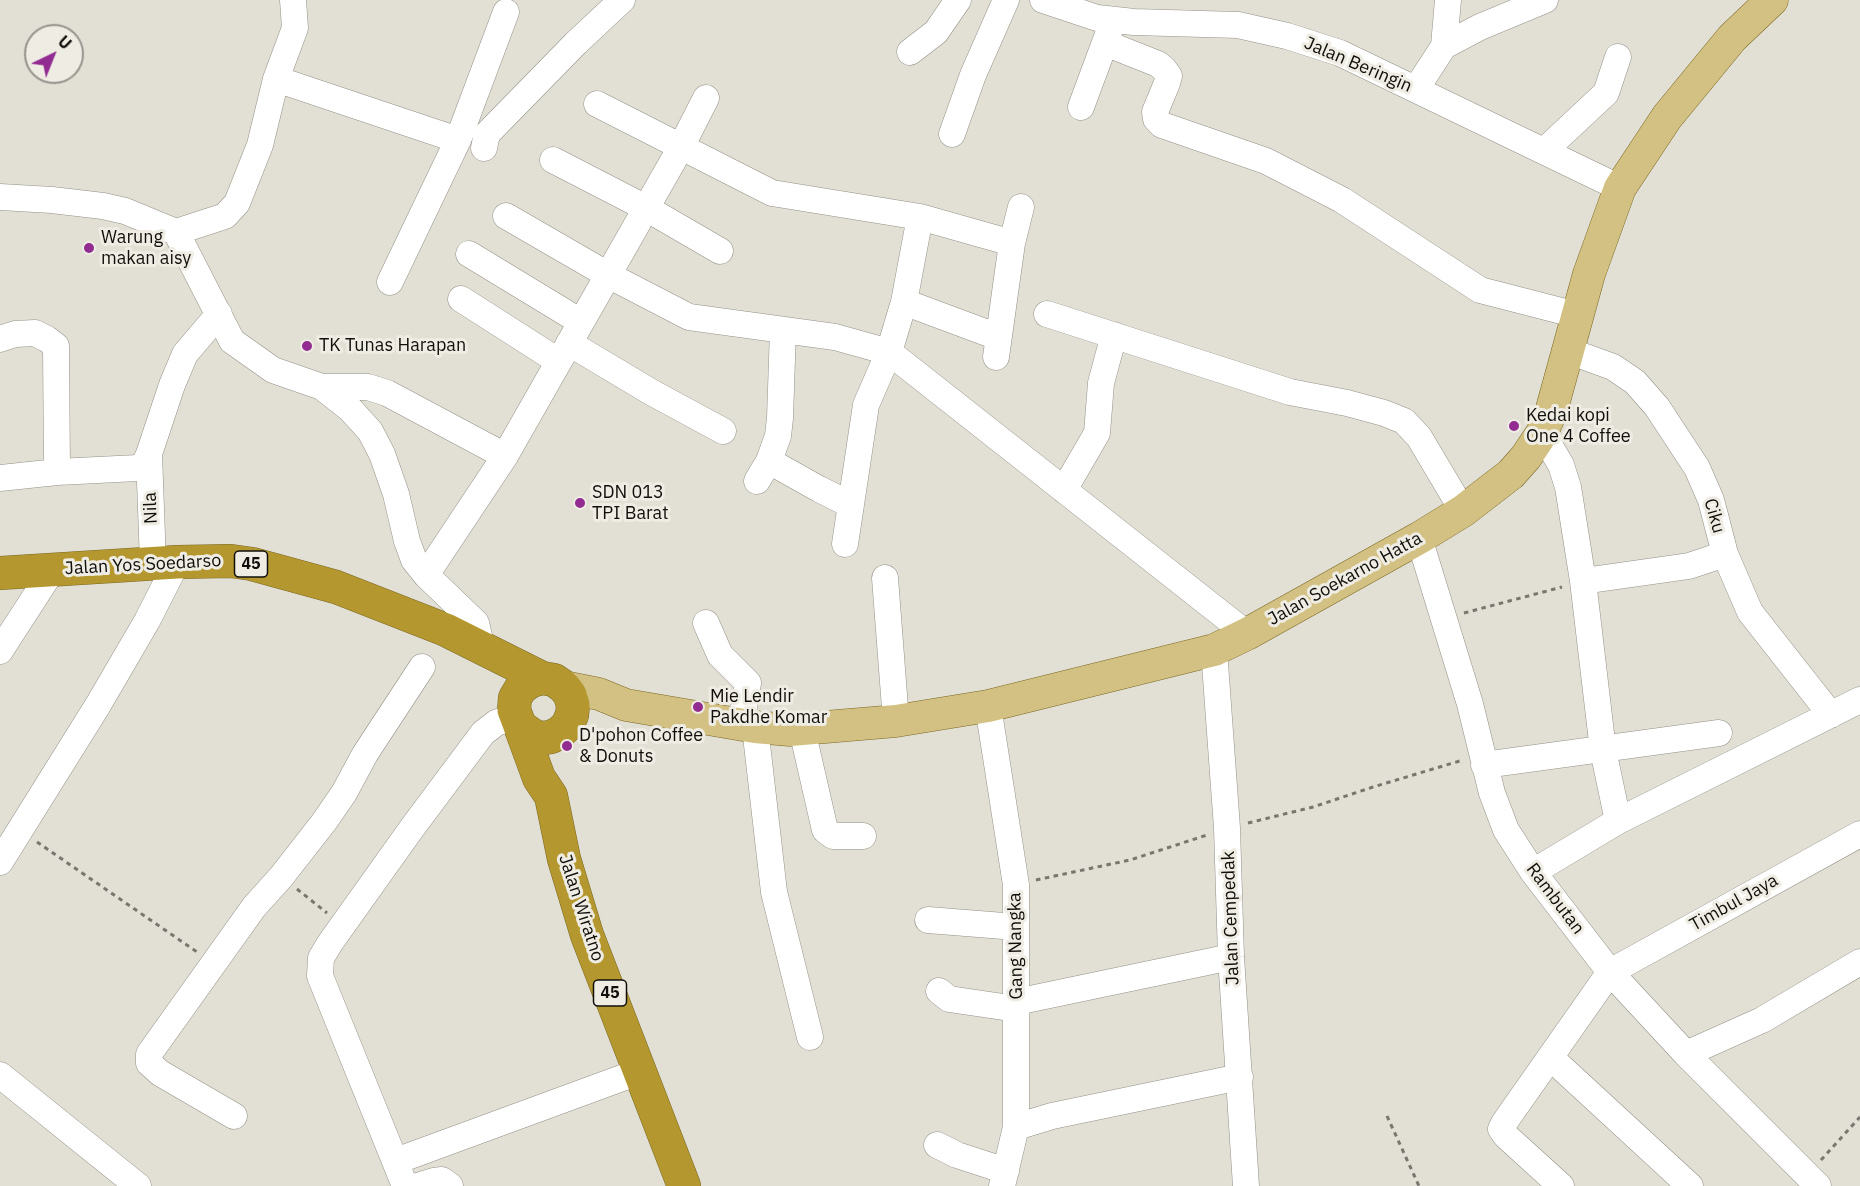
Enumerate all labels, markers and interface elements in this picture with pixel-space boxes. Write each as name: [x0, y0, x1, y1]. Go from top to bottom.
north arrow: [24, 24, 84, 84]
text: U: [54, 31, 76, 53]
street label: Jalan Beringin: [1301, 33, 1415, 97]
place label: Warung makan aisy: [101, 227, 191, 270]
marker: Warung makan aisy: [82, 241, 96, 255]
place label: TK Tunas Harapan: [319, 335, 466, 357]
marker: TK Tunas Harapan: [300, 339, 314, 353]
place label: Kedai kopi One 4 Coffee: [1526, 405, 1631, 448]
marker: Kedai kopi One 4 Coffee: [1507, 419, 1521, 433]
place label: SDN 013 TPI Barat: [592, 482, 668, 524]
street label: Nila: [140, 492, 162, 524]
marker: SDN 013 TPI Barat: [573, 496, 587, 510]
street label: Ciku: [1699, 496, 1729, 536]
street label: Jalan Soekarno Hatta: [1264, 528, 1426, 630]
street label: Jalan Yos Soedarso: [64, 550, 222, 580]
road number: 45: [234, 551, 268, 577]
place label: Mie Lendir Pakdhe Komar: [710, 686, 827, 728]
marker: Mie Lendir Pakdhe Komar: [691, 700, 705, 714]
place label: D'pohon Coffee & Donuts: [579, 725, 703, 768]
marker: D'pohon Coffee & Donuts: [560, 739, 574, 753]
street label: Jalan Cempedak: [1218, 850, 1244, 986]
street label: Jalan Wiratno: [554, 852, 608, 964]
street label: Rambutan: [1521, 859, 1589, 939]
street label: Timbul Jaya: [1686, 870, 1782, 936]
street label: Gang Nangka: [1004, 892, 1028, 1000]
road number: 45: [594, 980, 626, 1006]

